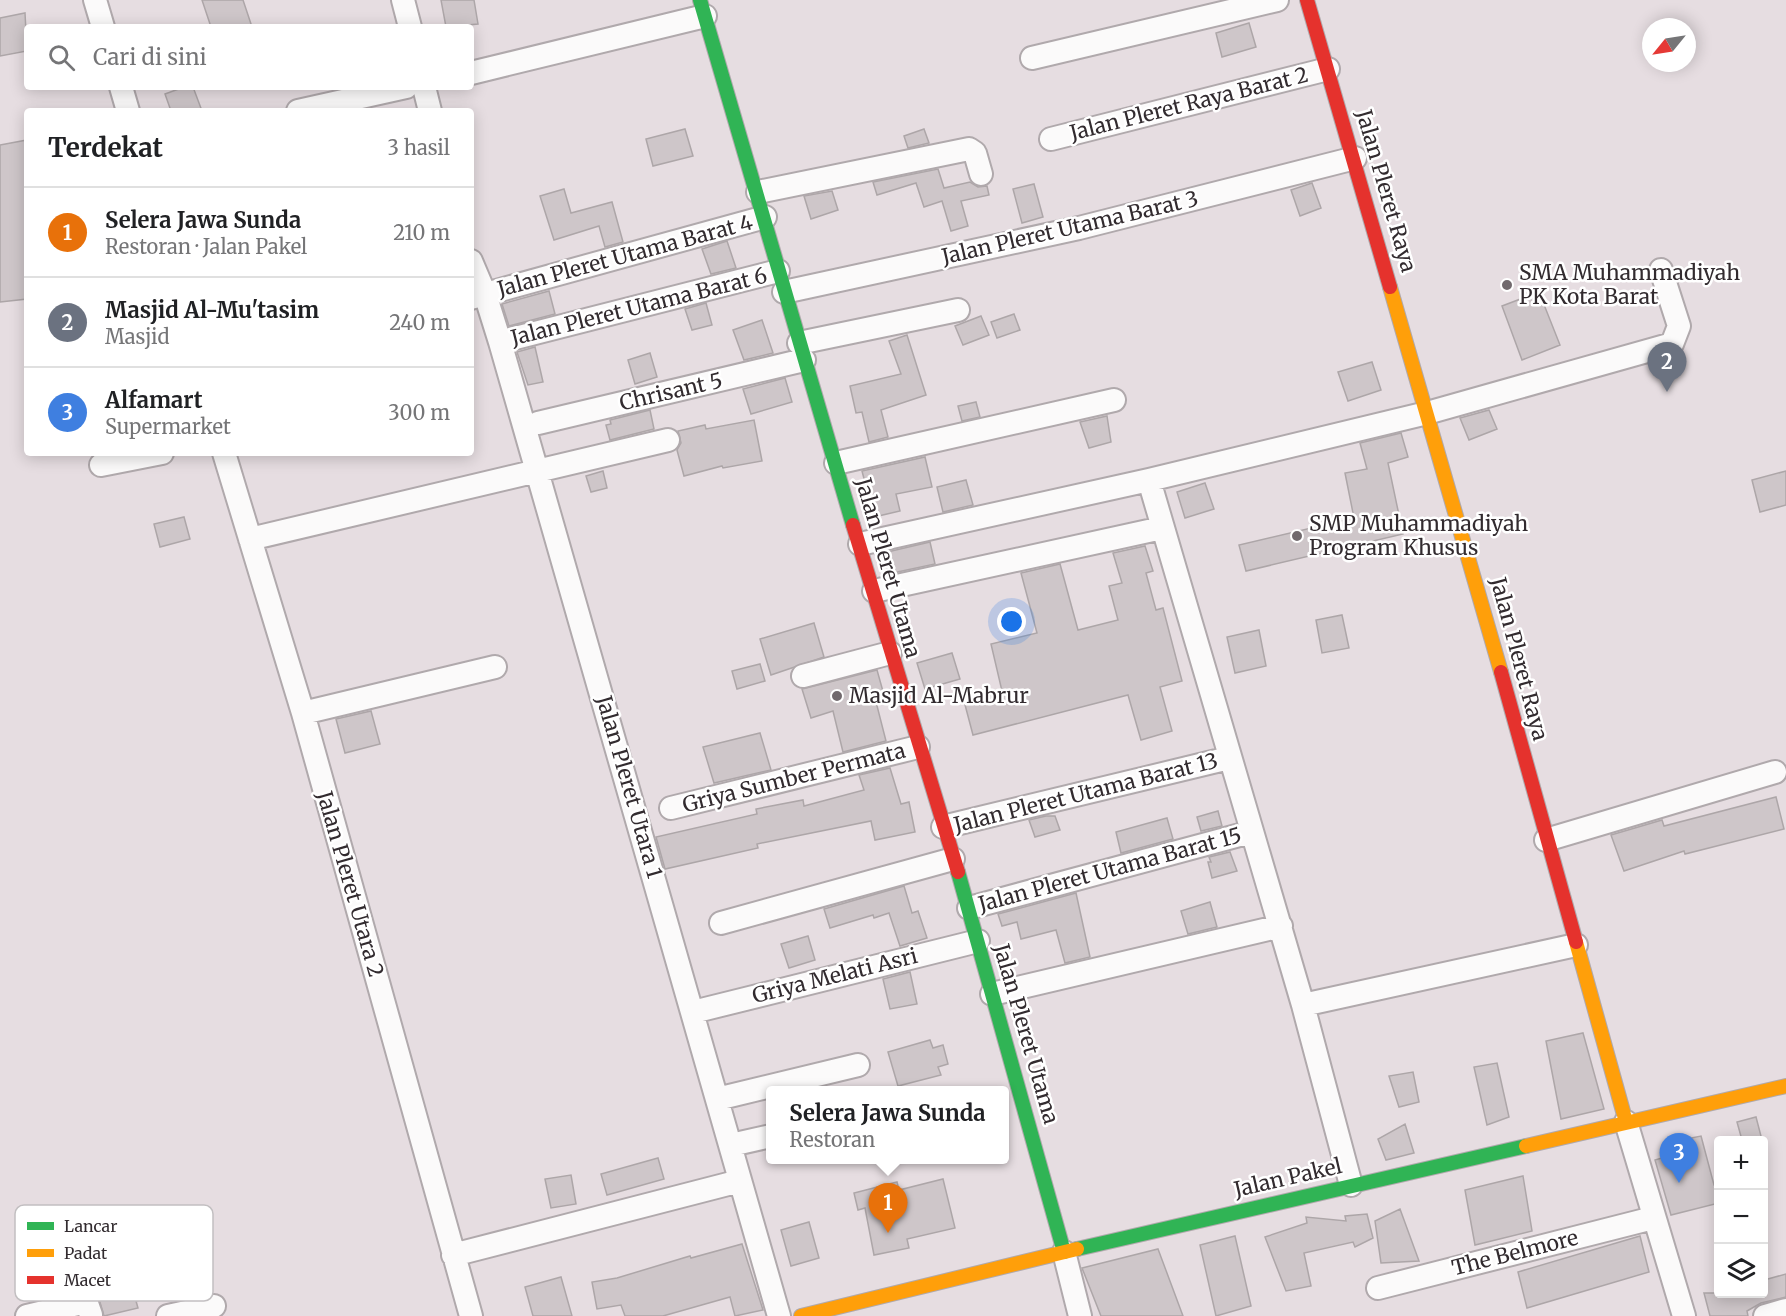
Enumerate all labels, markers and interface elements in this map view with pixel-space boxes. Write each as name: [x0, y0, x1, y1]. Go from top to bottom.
north arrow: [1642, 18, 1696, 72]
search box: [24, 24, 474, 90]
icon: search: [45, 41, 78, 74]
text: Cari di sini: [93, 43, 207, 71]
street label: Jalan Pleret Raya Barat 2: [1066, 61, 1311, 146]
street label: Jalan Pleret Raya: [1350, 105, 1423, 275]
text: Terdekat: [48, 131, 163, 164]
text: 3 hasil: [387, 135, 450, 160]
street label: Jalan Pleret Utama Barat 3: [938, 185, 1201, 270]
text: Selera Jawa Sunda: [105, 206, 301, 234]
street label: Jalan Pleret Utama Barat 4: [493, 208, 756, 303]
text: 1: [63, 220, 72, 245]
text: 210 m: [393, 220, 450, 245]
text: Restoran · Jalan Pakel: [105, 234, 307, 259]
place label: SMA Muhammadiyah PK Kota Barat: [1519, 259, 1740, 310]
street label: Jalan Pleret Utama Barat 6: [507, 262, 770, 352]
marker: SMA Muhammadiyah PK Kota Barat: [1500, 278, 1514, 292]
text: Masjid Al-Mu'tasim: [105, 296, 319, 324]
text: 2: [62, 310, 73, 335]
text: 240 m: [389, 310, 450, 335]
text: Masjid: [105, 324, 170, 349]
pin: 2: [1648, 342, 1686, 392]
street label: Chrisant 5: [617, 367, 725, 416]
text: Alfamart: [105, 386, 203, 414]
text: 3: [62, 400, 73, 425]
text: 300 m: [388, 400, 450, 425]
text: Supermarket: [105, 414, 231, 439]
street label: Jalan Pleret Utama: [850, 474, 927, 661]
place label: SMP Muhammadiyah Program Khusus: [1309, 510, 1528, 561]
marker: SMP Muhammadiyah Program Khusus: [1290, 529, 1304, 543]
street label: Jalan Pleret Raya: [1484, 573, 1554, 743]
your location: [997, 607, 1026, 636]
place label: Masjid Al-Mabrur: [849, 682, 1029, 709]
marker: Masjid Al-Mabrur: [830, 689, 844, 703]
street label: Jalan Pleret Utara 1: [590, 691, 668, 881]
street label: Griya Sumber Permata: [680, 737, 908, 818]
street label: Jalan Pleret Utama Barat 13: [950, 747, 1221, 839]
street label: Jalan Pleret Utara 2: [311, 787, 390, 980]
street label: Jalan Pleret Utama Barat 15: [974, 821, 1244, 918]
street label: Jalan Pleret Utama: [988, 940, 1065, 1127]
street label: Griya Melati Asri: [749, 942, 921, 1009]
popup: [766, 1086, 1009, 1164]
text: Selera Jawa Sunda: [789, 1099, 986, 1127]
text: Restoran: [789, 1127, 875, 1152]
pin: 3: [1660, 1134, 1698, 1183]
map controls: [1714, 1136, 1768, 1298]
button: +: [1714, 1136, 1768, 1190]
street label: Jalan Pakel: [1230, 1152, 1345, 1203]
pin: 1: [868, 1184, 908, 1233]
button: −: [1714, 1190, 1768, 1244]
legend: [15, 1205, 213, 1301]
text: Lancar: [64, 1216, 117, 1236]
street label: The Belmore: [1449, 1224, 1581, 1281]
text: Padat: [64, 1243, 108, 1263]
button: layers: [1714, 1244, 1768, 1298]
text: Macet: [64, 1270, 112, 1290]

